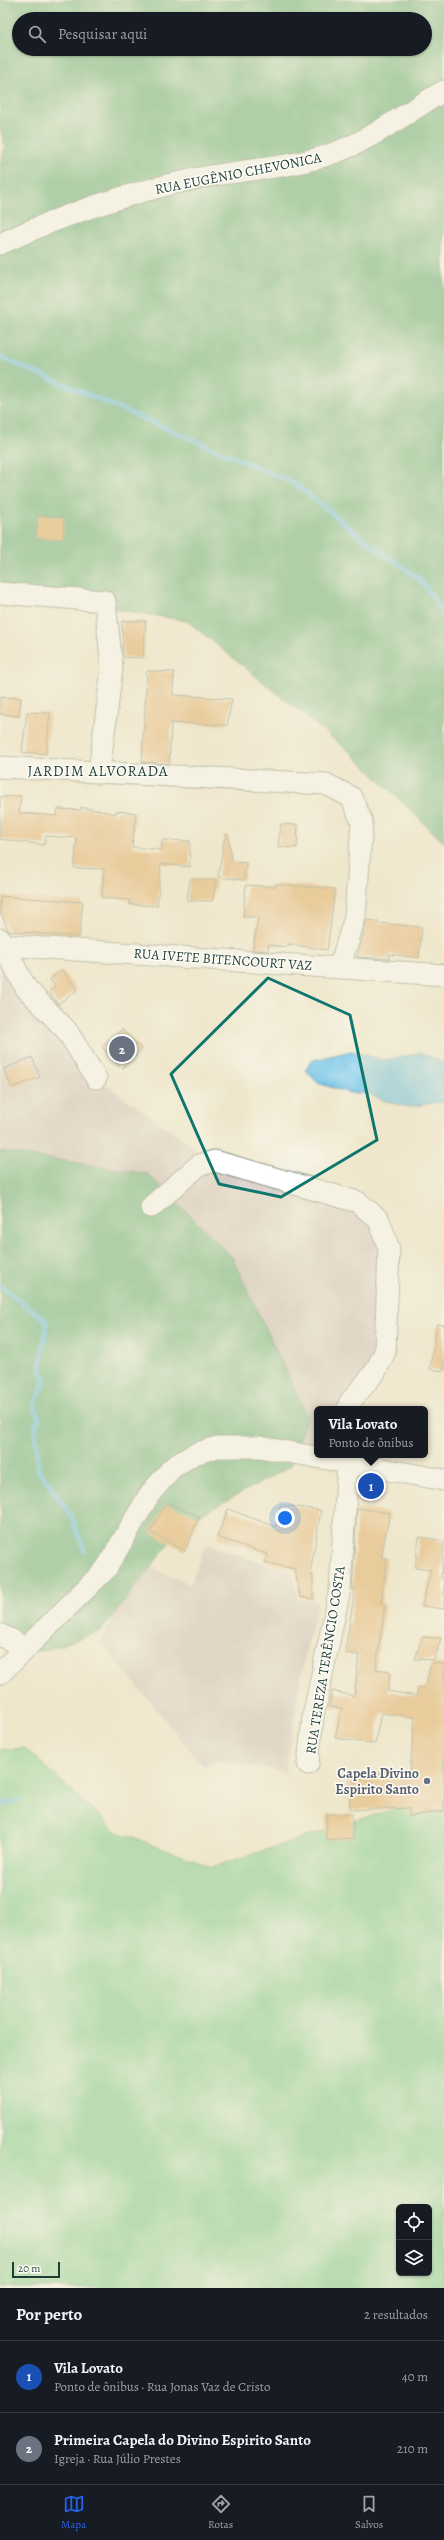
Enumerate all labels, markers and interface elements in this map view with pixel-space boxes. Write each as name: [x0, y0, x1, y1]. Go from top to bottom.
search box: [12, 12, 432, 56]
icon: search: [26, 23, 48, 45]
text: Pesquisar aqui: [58, 24, 147, 44]
street label: RUA EUGÊNIO CHEVONICA: [153, 148, 324, 199]
district label: JARDIM ALVORADA: [27, 761, 169, 781]
street label: RUA IVETE BITENCOURT VAZ: [133, 944, 313, 975]
pin: 2: [109, 1034, 135, 1064]
popup: [314, 1406, 428, 1458]
text: Vila Lovato: [328, 1414, 398, 1434]
text: Ponto de ônibus: [328, 1434, 414, 1451]
pin: 1: [358, 1471, 384, 1501]
your location: [275, 1508, 295, 1528]
street label: RUA TEREZA TERÊNCIO COSTA: [301, 1564, 350, 1756]
place label: Capela Divino Espirito Santo: [335, 1764, 419, 1799]
marker: Capela Divino Espirito Santo: [422, 1776, 432, 1786]
map controls: [396, 2204, 432, 2276]
button: locate: [396, 2204, 432, 2240]
button: layers: [396, 2240, 432, 2276]
scale bar: [12, 2260, 60, 2279]
text: 20 m: [18, 2261, 40, 2276]
text: Por perto: [16, 2303, 82, 2326]
text: 2 resultados: [364, 2306, 428, 2323]
text: Vila Lovato: [54, 2358, 123, 2378]
text: 1: [27, 2368, 31, 2385]
text: 40 m: [402, 2368, 428, 2385]
text: Ponto de ônibus · Rua Jonas Vaz de Cristo: [54, 2378, 271, 2395]
text: Primeira Capela do Divino Espirito Santo: [54, 2430, 311, 2450]
text: 2: [26, 2440, 32, 2457]
text: 210 m: [397, 2440, 428, 2457]
text: Igreja · Rua Júlio Prestes: [54, 2450, 181, 2467]
tab: Mapa: [61, 2493, 86, 2532]
tab: Rotas: [208, 2493, 233, 2532]
tab: Salvos: [355, 2493, 383, 2532]

